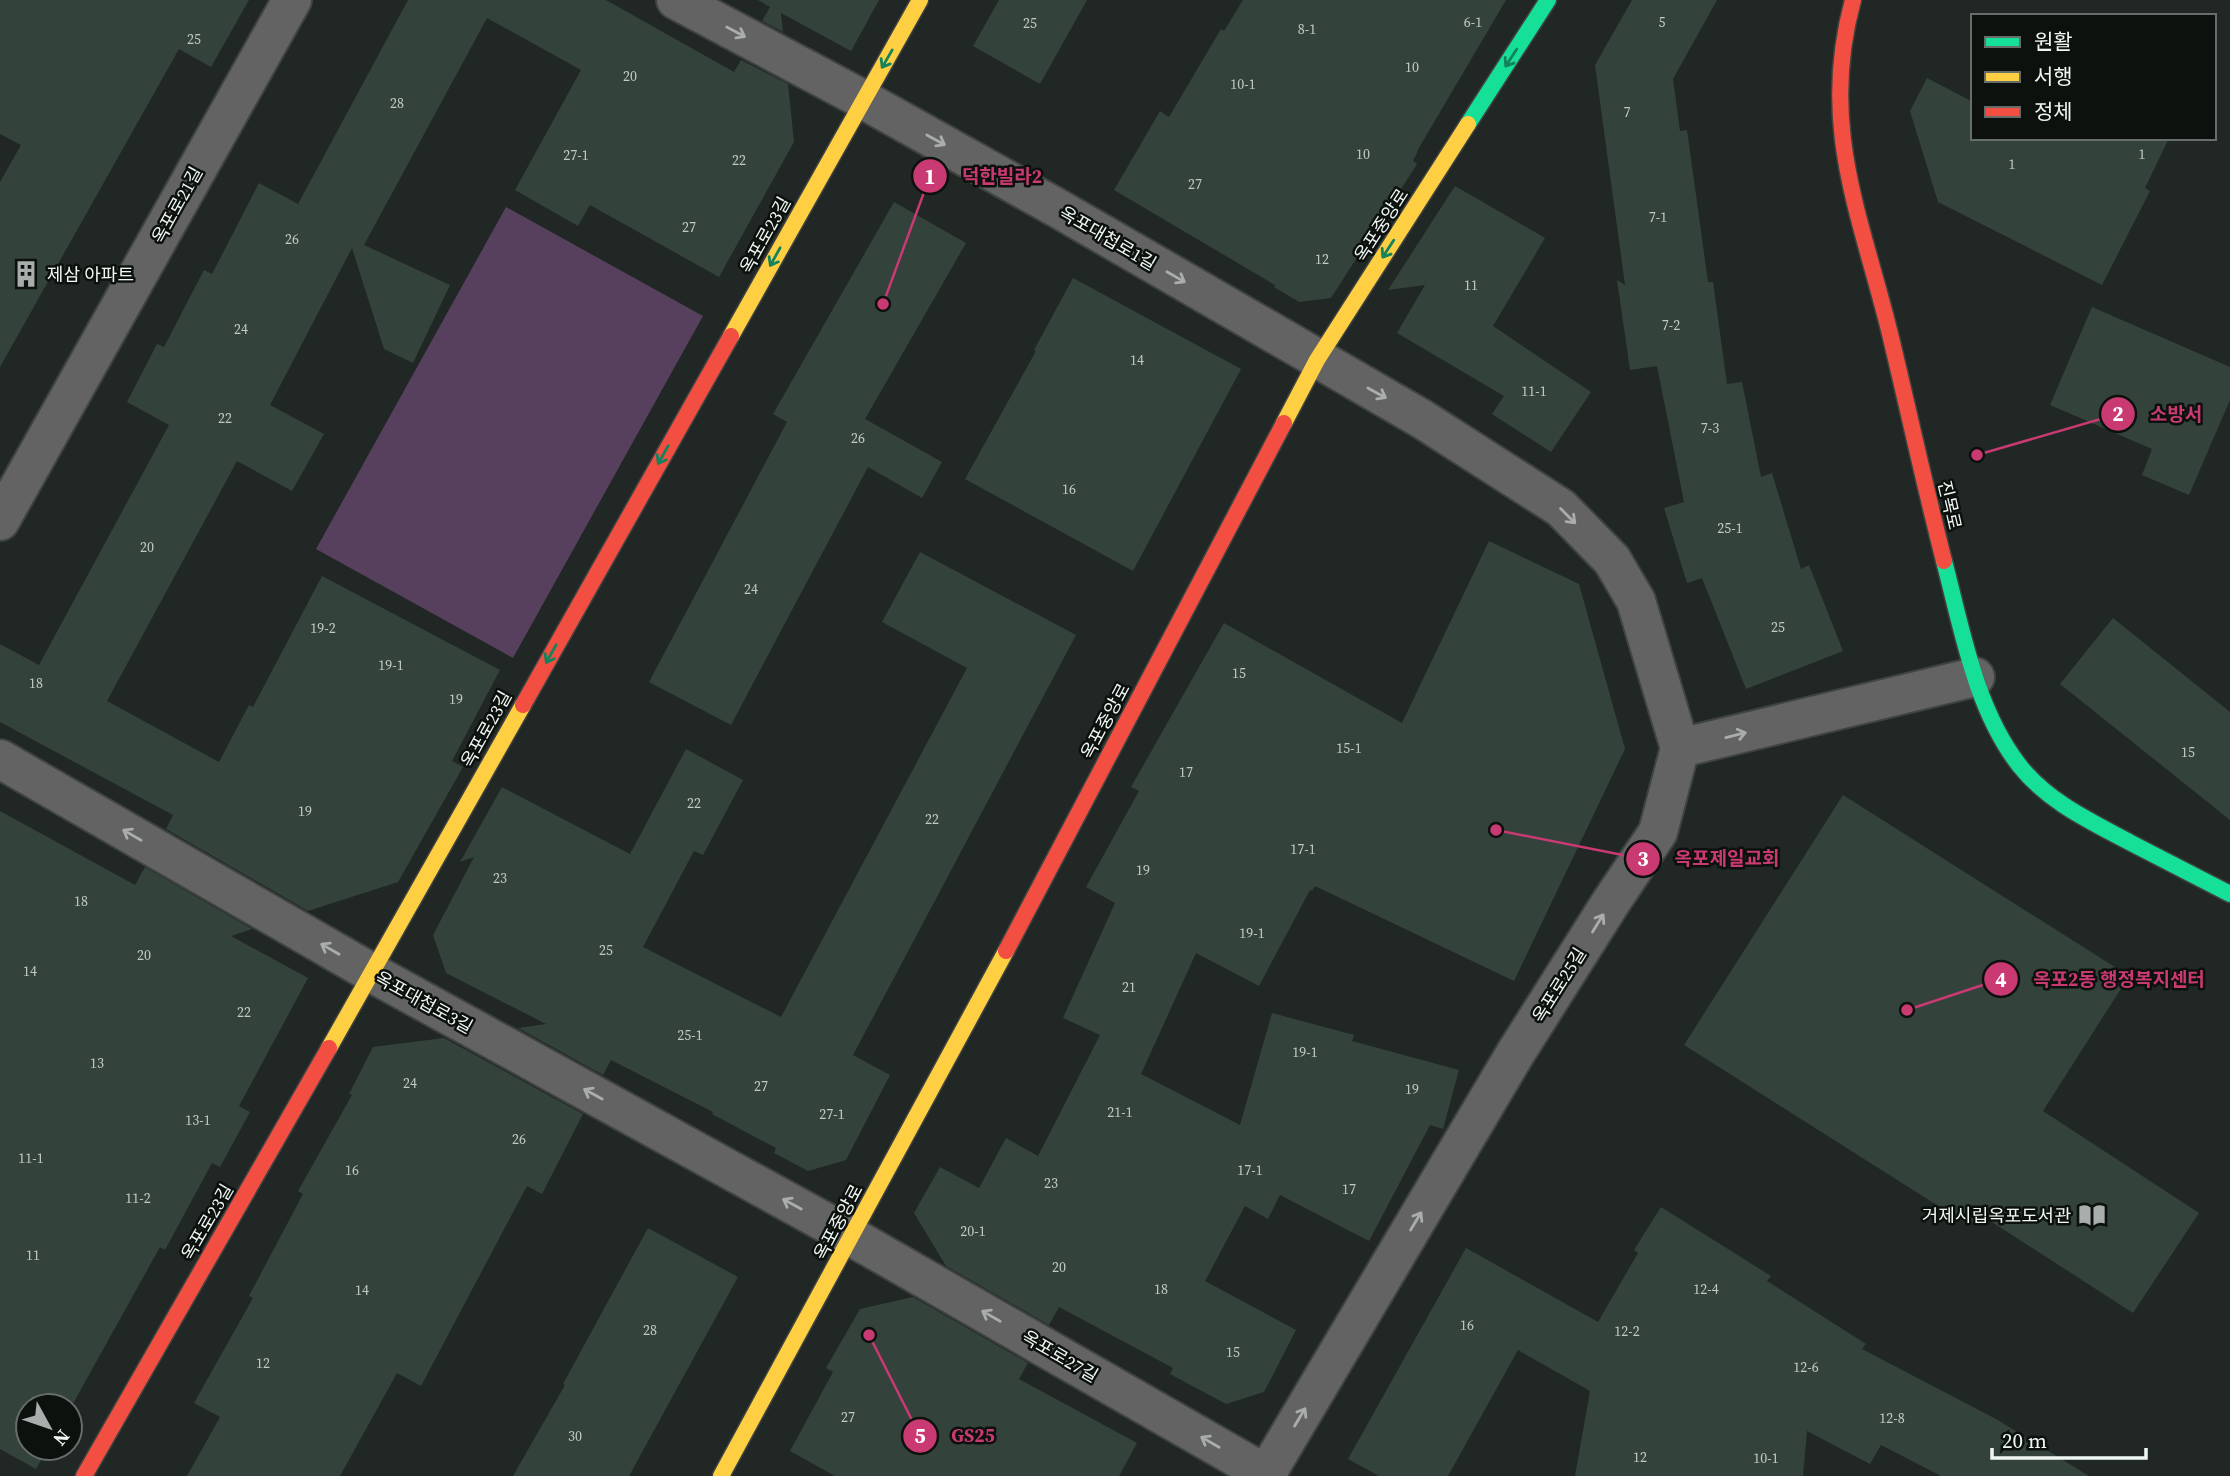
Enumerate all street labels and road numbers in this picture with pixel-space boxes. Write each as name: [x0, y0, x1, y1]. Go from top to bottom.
street label: 옥포로21길: [146, 162, 208, 248]
street label: 옥포중앙로: [1348, 183, 1414, 267]
street label: 옥포로23길: [734, 192, 796, 278]
street label: 옥포대첩로1길: [1055, 200, 1161, 276]
street label: 진목로: [1932, 478, 1968, 532]
street label: 옥포중앙로: [1075, 679, 1135, 763]
street label: 옥포로23길: [455, 686, 517, 772]
street label: 옥포로25길: [1526, 943, 1592, 1027]
street label: 옥포대첩로3길: [371, 965, 477, 1039]
street label: 옥포로23길: [175, 1179, 239, 1265]
street label: 옥포중앙로: [808, 1180, 868, 1264]
street label: 옥포로27길: [1017, 1324, 1103, 1388]

